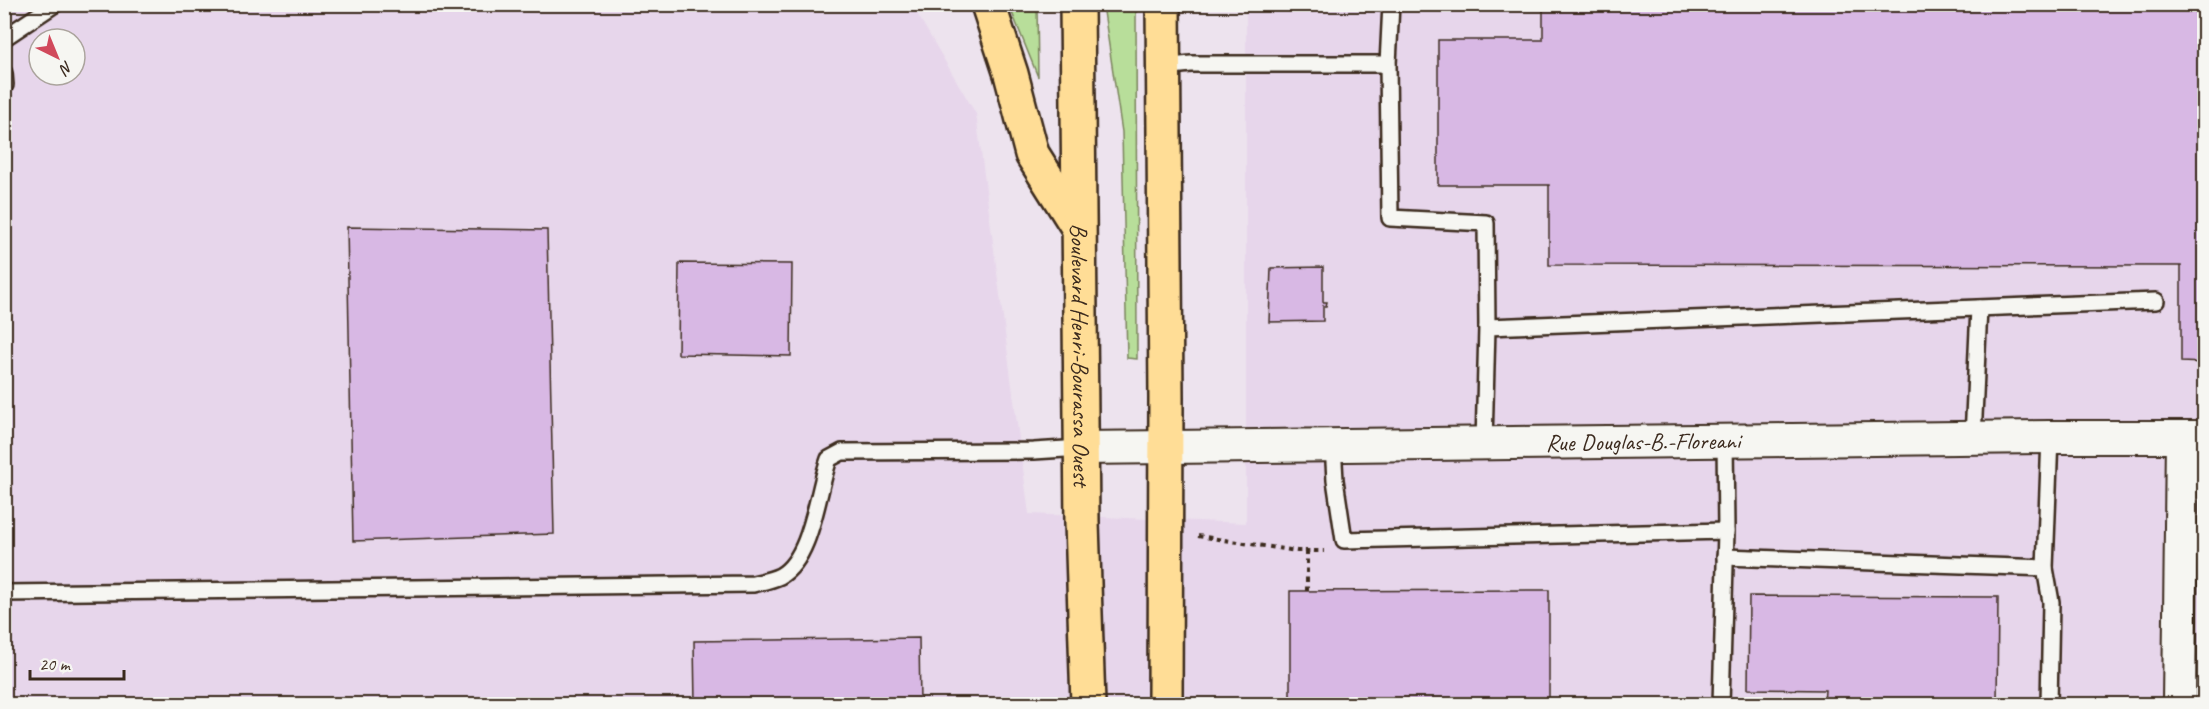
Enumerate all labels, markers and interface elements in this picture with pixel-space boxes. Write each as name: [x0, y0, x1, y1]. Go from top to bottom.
north arrow: [27, 27, 87, 87]
text: N: [54, 57, 77, 80]
street label: Boulevard Henri-Bourassa Ouest: [1064, 223, 1097, 489]
street label: Rue Douglas-B.-Floreani: [1545, 425, 1743, 458]
scale bar: [30, 643, 124, 681]
text: 20 m: [39, 653, 72, 675]

